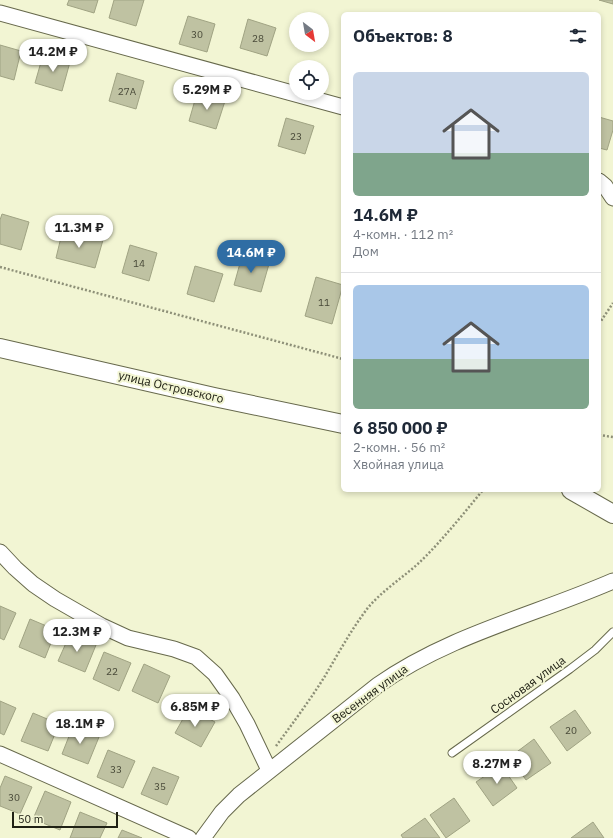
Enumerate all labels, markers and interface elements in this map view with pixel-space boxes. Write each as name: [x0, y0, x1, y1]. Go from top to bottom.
north arrow: [289, 12, 329, 52]
map controls: [289, 12, 329, 100]
text: Объектов: 8: [353, 25, 453, 47]
icon: filters: [567, 25, 589, 47]
house number: 30: [191, 28, 203, 41]
house number: 28: [252, 32, 264, 45]
pin: 14.2M ₽: [16, 39, 90, 73]
text: 14.2M ₽: [28, 43, 78, 60]
button: locate: [289, 60, 329, 100]
pin: 5.29M ₽: [170, 77, 244, 111]
text: 5.29M ₽: [182, 81, 232, 98]
house number: 27А: [118, 85, 137, 98]
icon: home: [435, 98, 507, 170]
house number: 23: [290, 130, 302, 143]
text: 14.6M ₽: [353, 204, 418, 226]
pin: 11.3M ₽: [42, 215, 116, 249]
text: 11.3M ₽: [54, 219, 104, 236]
text: 4-комн. · 112 m²: [353, 226, 453, 243]
pin: 14.6M ₽: [214, 240, 288, 274]
text: Дом: [353, 243, 379, 260]
text: 14.6M ₽: [226, 244, 276, 261]
house number: 14: [133, 257, 145, 270]
house number: 11: [318, 296, 330, 309]
icon: home: [435, 311, 507, 383]
street label: улица Островского: [117, 367, 225, 406]
text: 6 850 000 ₽: [353, 417, 448, 439]
text: 2-комн. · 56 m²: [353, 439, 445, 456]
text: Хвойная улица: [353, 456, 444, 473]
pin: 12.3M ₽: [40, 619, 114, 653]
text: 12.3M ₽: [52, 623, 102, 640]
street label: Сосновая улица: [487, 652, 569, 717]
street label: Весенняя улица: [329, 661, 411, 726]
house number: 22: [106, 665, 118, 678]
pin: 6.85M ₽: [158, 694, 232, 728]
text: 6.85M ₽: [170, 698, 220, 715]
pin: 18.1M ₽: [43, 711, 117, 745]
text: 18.1M ₽: [55, 715, 105, 732]
house number: 20: [565, 724, 577, 737]
pin: 8.27M ₽: [460, 751, 534, 785]
text: 8.27M ₽: [472, 755, 522, 772]
house number: 33: [110, 763, 122, 776]
house number: 35: [154, 780, 166, 793]
house number: 30: [8, 791, 20, 804]
scale bar: [12, 810, 118, 829]
text: 50 m: [18, 812, 43, 826]

